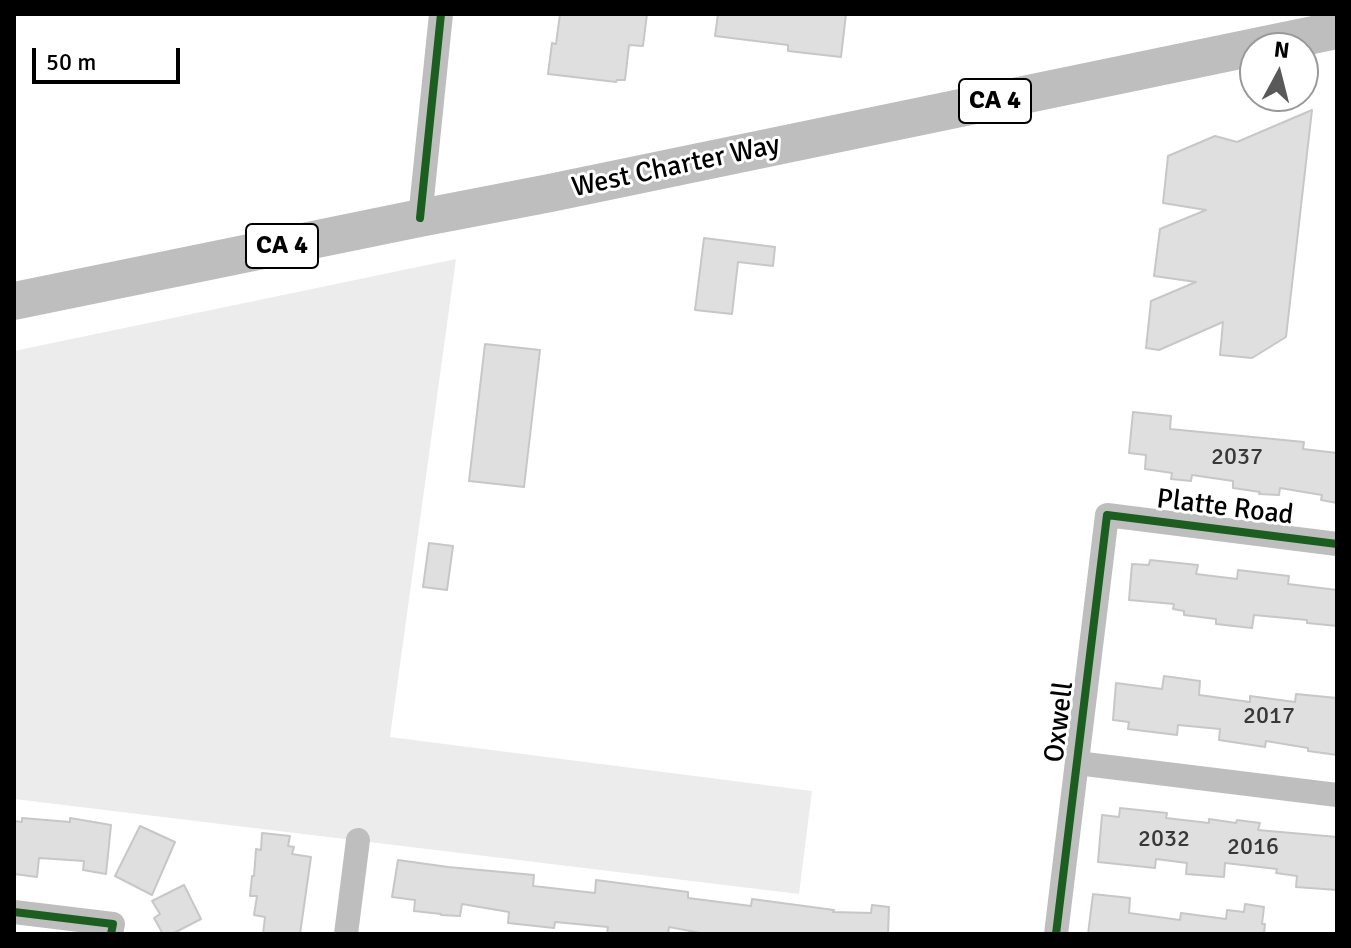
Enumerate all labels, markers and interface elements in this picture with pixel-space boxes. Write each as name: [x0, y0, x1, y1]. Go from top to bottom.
scale bar: [36, 32, 184, 82]
north arrow: [1239, 32, 1319, 112]
text: N: [1272, 35, 1291, 64]
text: 50 m: [46, 47, 96, 77]
road number: CA 4: [959, 79, 1031, 123]
street label: West Charter Way: [569, 129, 783, 205]
road number: CA 4: [246, 224, 318, 268]
house number: 2037: [1211, 444, 1263, 472]
street label: Platte Road: [1155, 483, 1295, 533]
street label: Oxwell: [1038, 680, 1082, 764]
house number: 2017: [1243, 703, 1295, 731]
house number: 2032: [1138, 826, 1190, 854]
house number: 2016: [1227, 834, 1279, 862]

